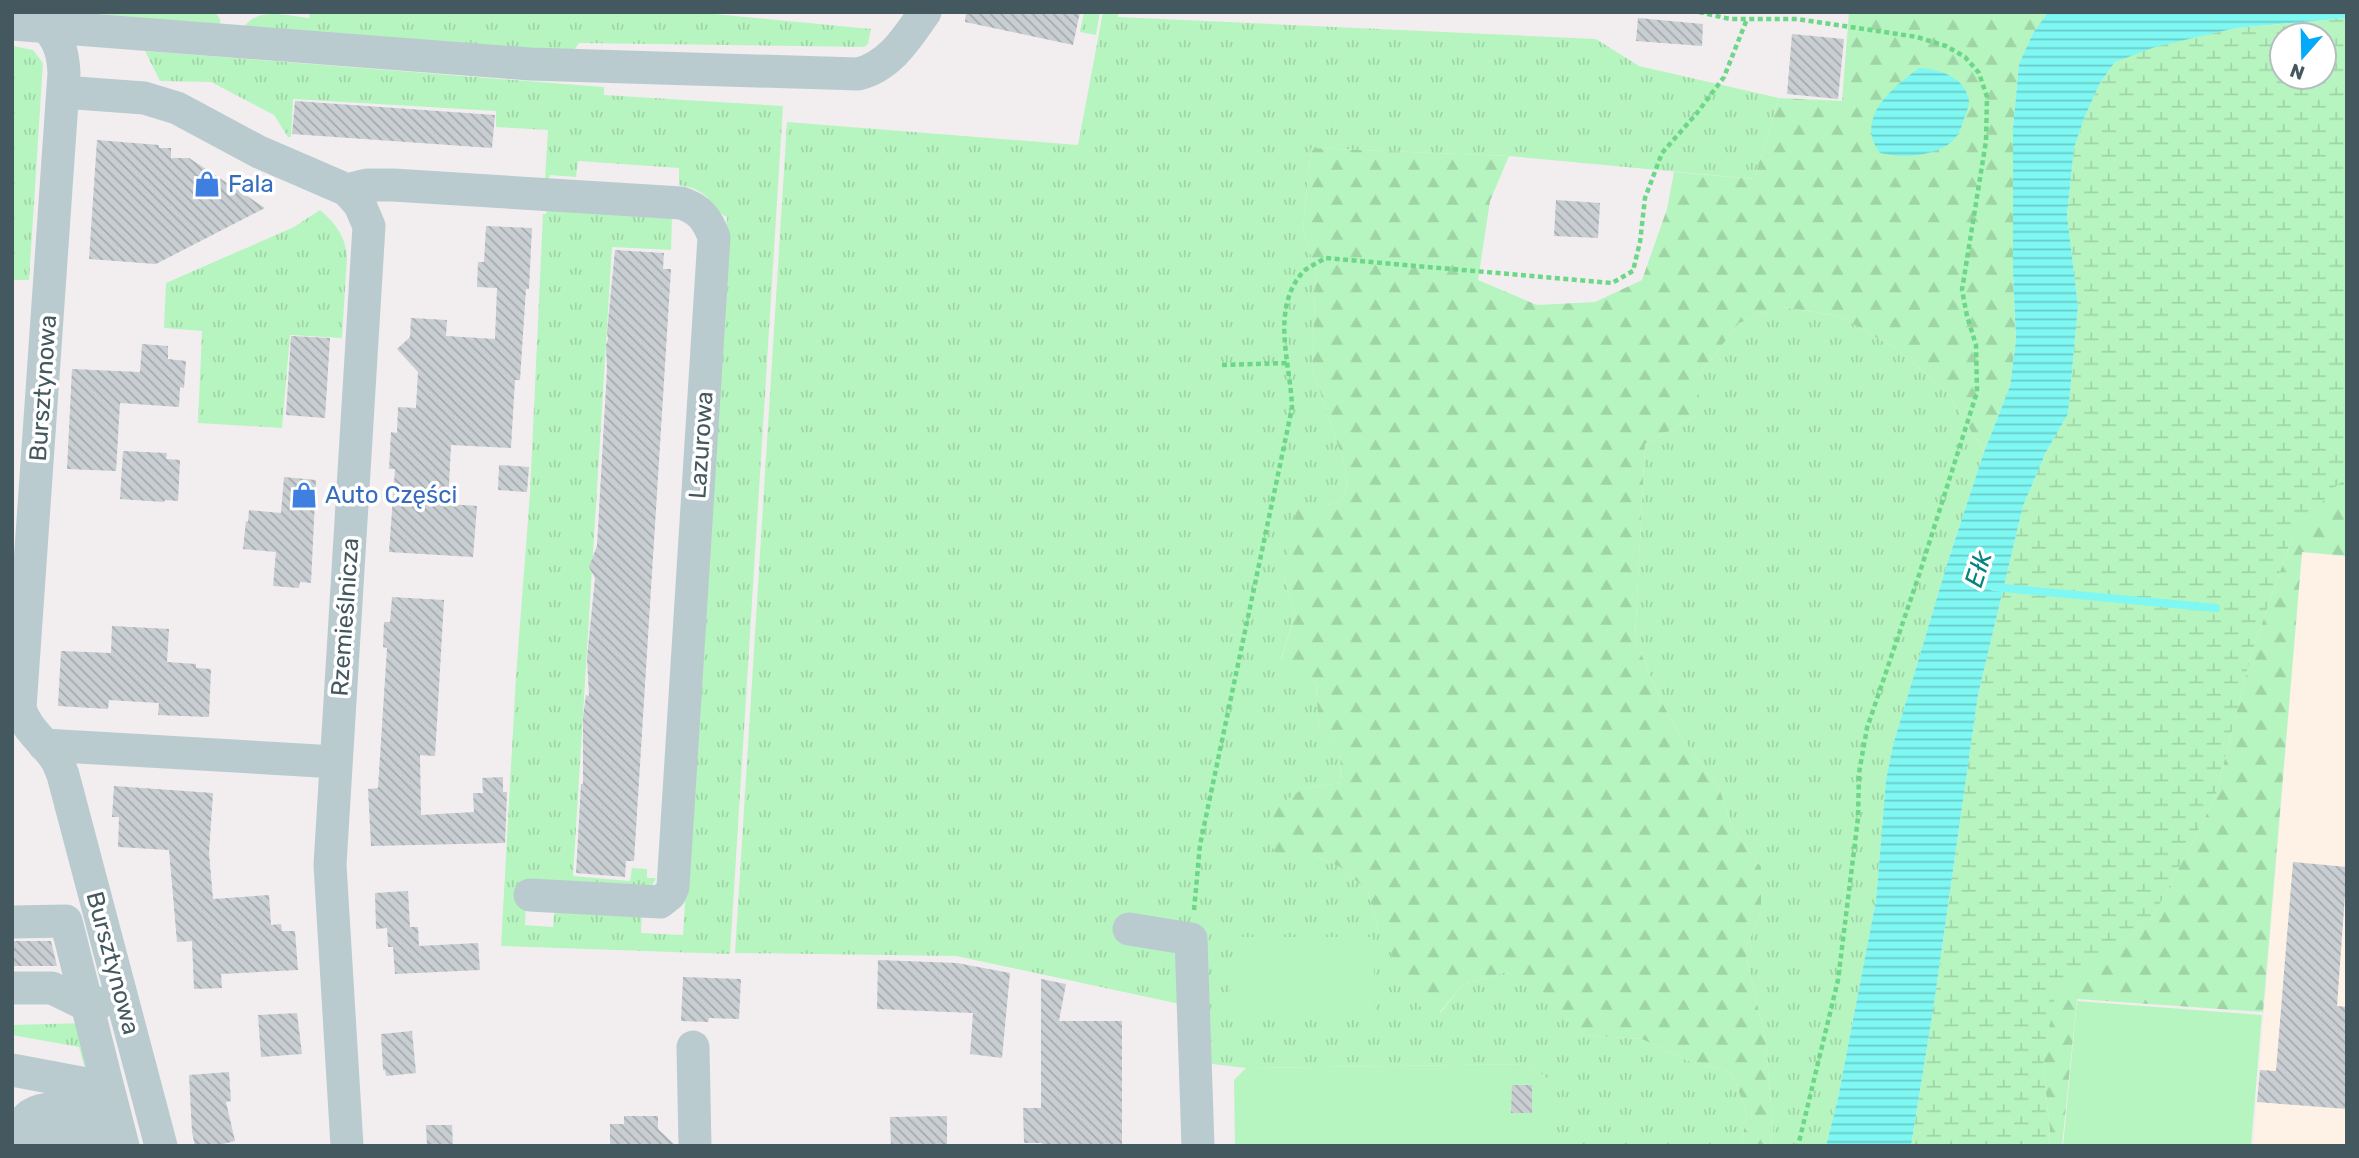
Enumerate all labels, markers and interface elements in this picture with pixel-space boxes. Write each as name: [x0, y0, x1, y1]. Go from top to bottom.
north arrow: [2268, 21, 2338, 91]
text: N: [2287, 58, 2308, 85]
shop icon: Fala: [192, 169, 222, 199]
place label: Fala: [228, 170, 274, 198]
street label: Bursztynowa: [24, 314, 62, 462]
street label: Lazurowa: [683, 390, 719, 500]
shop icon: Auto Części: [289, 480, 319, 510]
place label: Auto Części: [325, 481, 457, 509]
street label: Rzemieślnicza: [325, 537, 365, 697]
water label: Ełk: [1958, 547, 1999, 591]
street label: Bursztynowa: [80, 888, 146, 1038]

